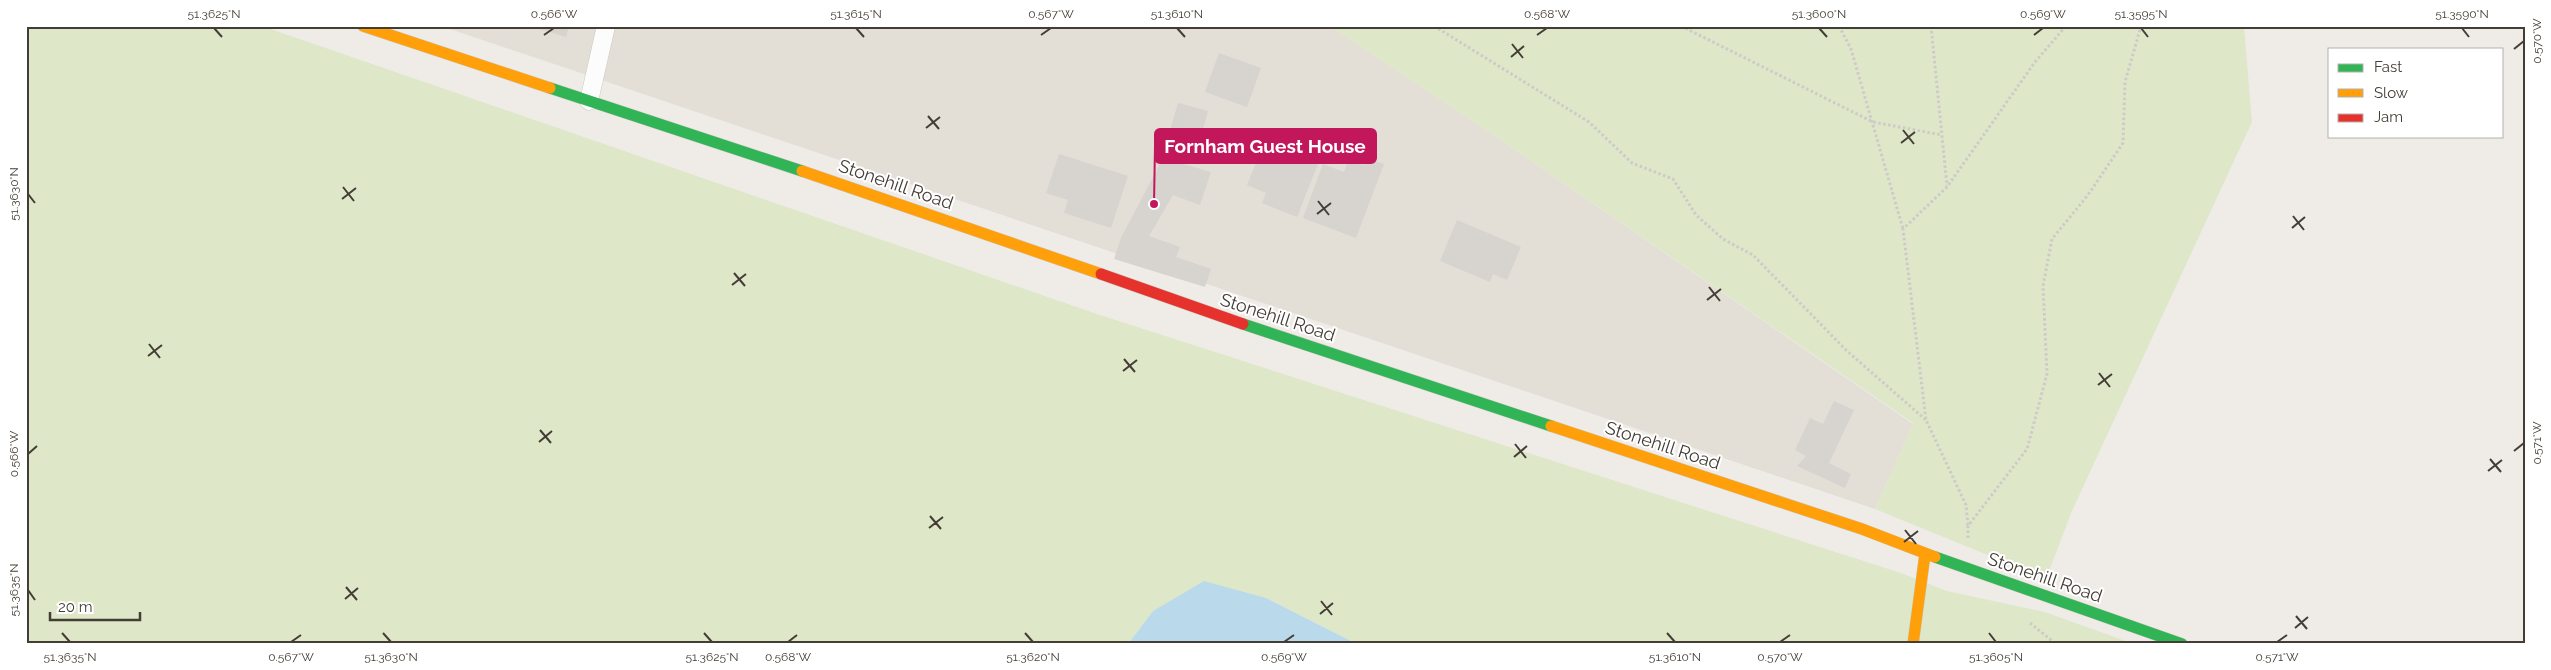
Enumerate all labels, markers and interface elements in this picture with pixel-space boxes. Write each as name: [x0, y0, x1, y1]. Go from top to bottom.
text: 51.3625°N: [188, 7, 240, 21]
text: 0.566°W: [531, 7, 578, 21]
text: 51.3615°N: [830, 7, 882, 21]
text: 0.567°W: [1028, 7, 1074, 21]
text: 51.3610°N: [1151, 7, 1203, 21]
text: 0.568°W: [1524, 7, 1571, 21]
text: 51.3600°N: [1792, 7, 1846, 21]
text: 0.569°W: [2020, 7, 2066, 21]
text: 51.3595°N: [2115, 7, 2167, 21]
text: 51.3590°N: [2435, 7, 2489, 21]
text: 0.570°W: [2530, 18, 2544, 64]
legend: [2328, 48, 2504, 138]
text: Fast: [2374, 58, 2402, 76]
text: Slow: [2374, 84, 2408, 102]
text: Jam: [2374, 108, 2403, 126]
callout: Fornham Guest House: [1155, 129, 1376, 163]
text: Fornham Guest House: [1164, 135, 1366, 157]
street label: Stonehill Road: [836, 155, 956, 213]
text: 51.3630°N: [7, 167, 21, 221]
street label: Stonehill Road: [1218, 288, 1338, 346]
street label: Stonehill Road: [1603, 416, 1723, 474]
text: 0.571°W: [2530, 421, 2544, 465]
text: 0.566°W: [7, 430, 21, 477]
street label: Stonehill Road: [1985, 548, 2105, 606]
text: 51.3635°N: [7, 564, 21, 617]
scale bar: [50, 590, 140, 622]
text: 20 m: [58, 598, 93, 616]
text: 51.3635°N: [44, 650, 97, 664]
text: 0.567°W: [268, 650, 314, 664]
text: 51.3630°N: [364, 650, 418, 664]
text: 51.3625°N: [686, 650, 738, 664]
text: 0.568°W: [765, 650, 812, 664]
text: 51.3620°N: [1006, 650, 1060, 664]
text: 0.569°W: [1261, 650, 1307, 664]
text: 51.3610°N: [1649, 650, 1701, 664]
text: 0.570°W: [1757, 650, 1803, 664]
text: 51.3605°N: [1969, 650, 2023, 664]
text: 0.571°W: [2255, 650, 2299, 664]

